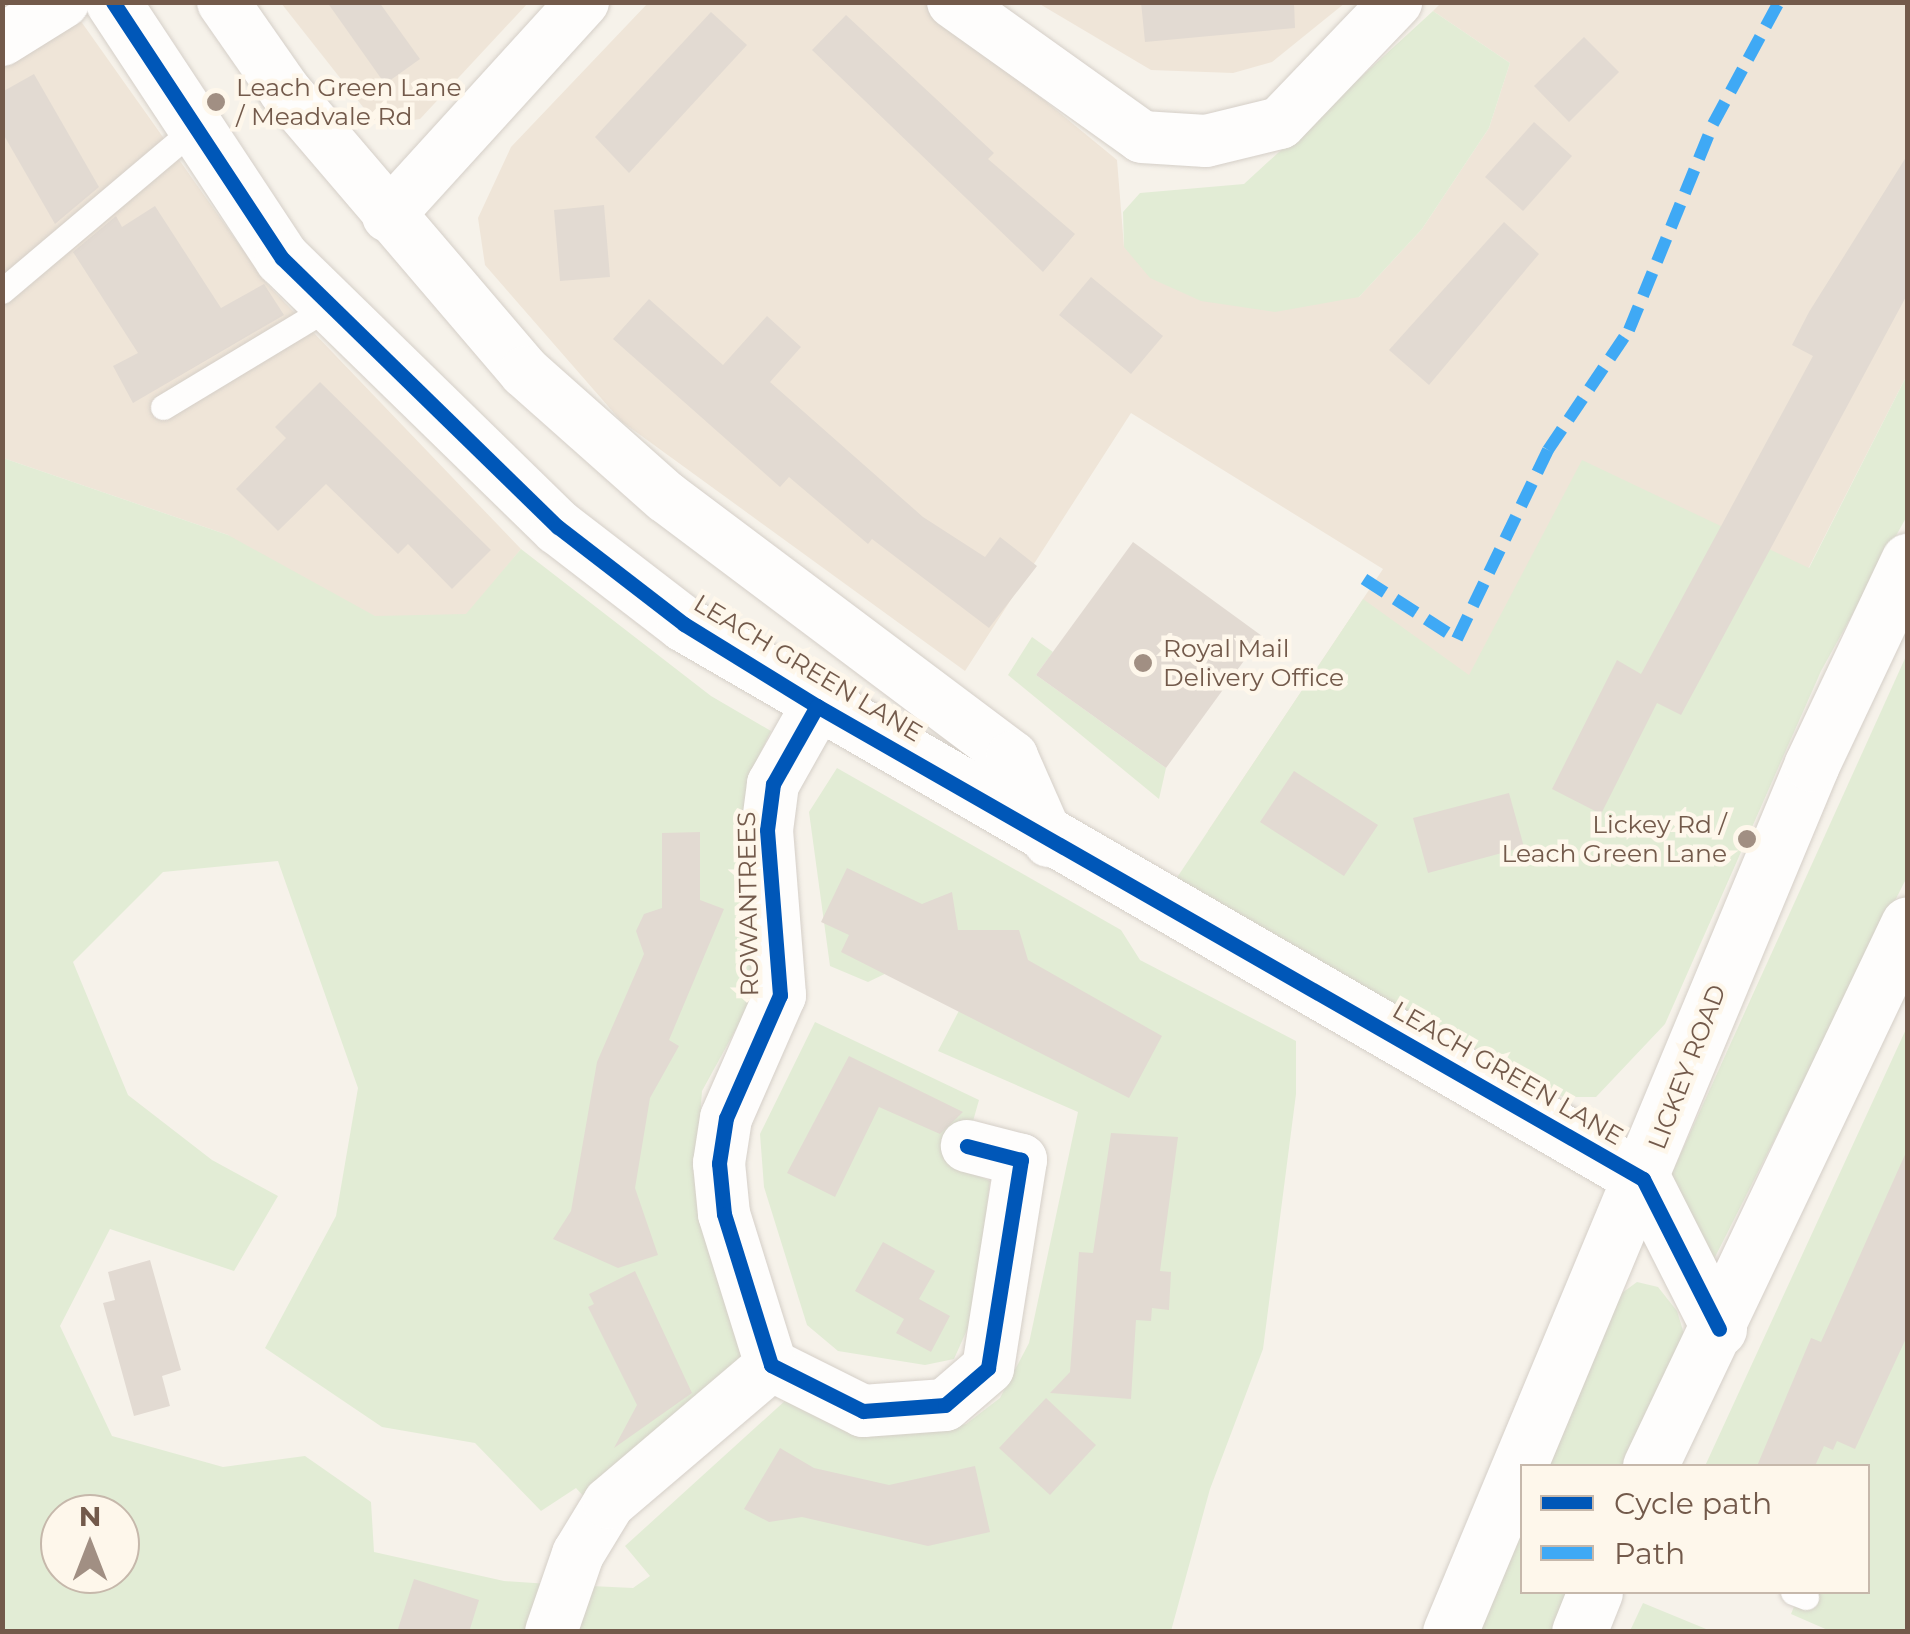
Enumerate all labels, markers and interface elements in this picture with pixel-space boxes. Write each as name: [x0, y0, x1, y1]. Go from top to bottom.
place label: Leach Green Lane / Meadvale Rd: [236, 73, 461, 132]
marker: Leach Green Lane / Meadvale Rd: [205, 91, 227, 113]
street label: LEACH GREEN LANE: [688, 588, 928, 748]
place label: Royal Mail Delivery Office: [1163, 634, 1344, 693]
marker: Royal Mail Delivery Office: [1132, 652, 1154, 674]
place label: Lickey Rd / Leach Green Lane: [1502, 810, 1727, 869]
street label: ROWANTREES: [731, 811, 765, 997]
marker: Lickey Rd / Leach Green Lane: [1736, 828, 1758, 850]
street label: LICKEY ROAD: [1642, 980, 1732, 1154]
street label: LEACH GREEN LANE: [1387, 995, 1629, 1151]
legend: [1520, 1464, 1870, 1594]
text: Cycle path: [1614, 1485, 1772, 1522]
north arrow: [40, 1494, 140, 1594]
text: N: [79, 1499, 101, 1533]
text: Path: [1614, 1535, 1685, 1572]

